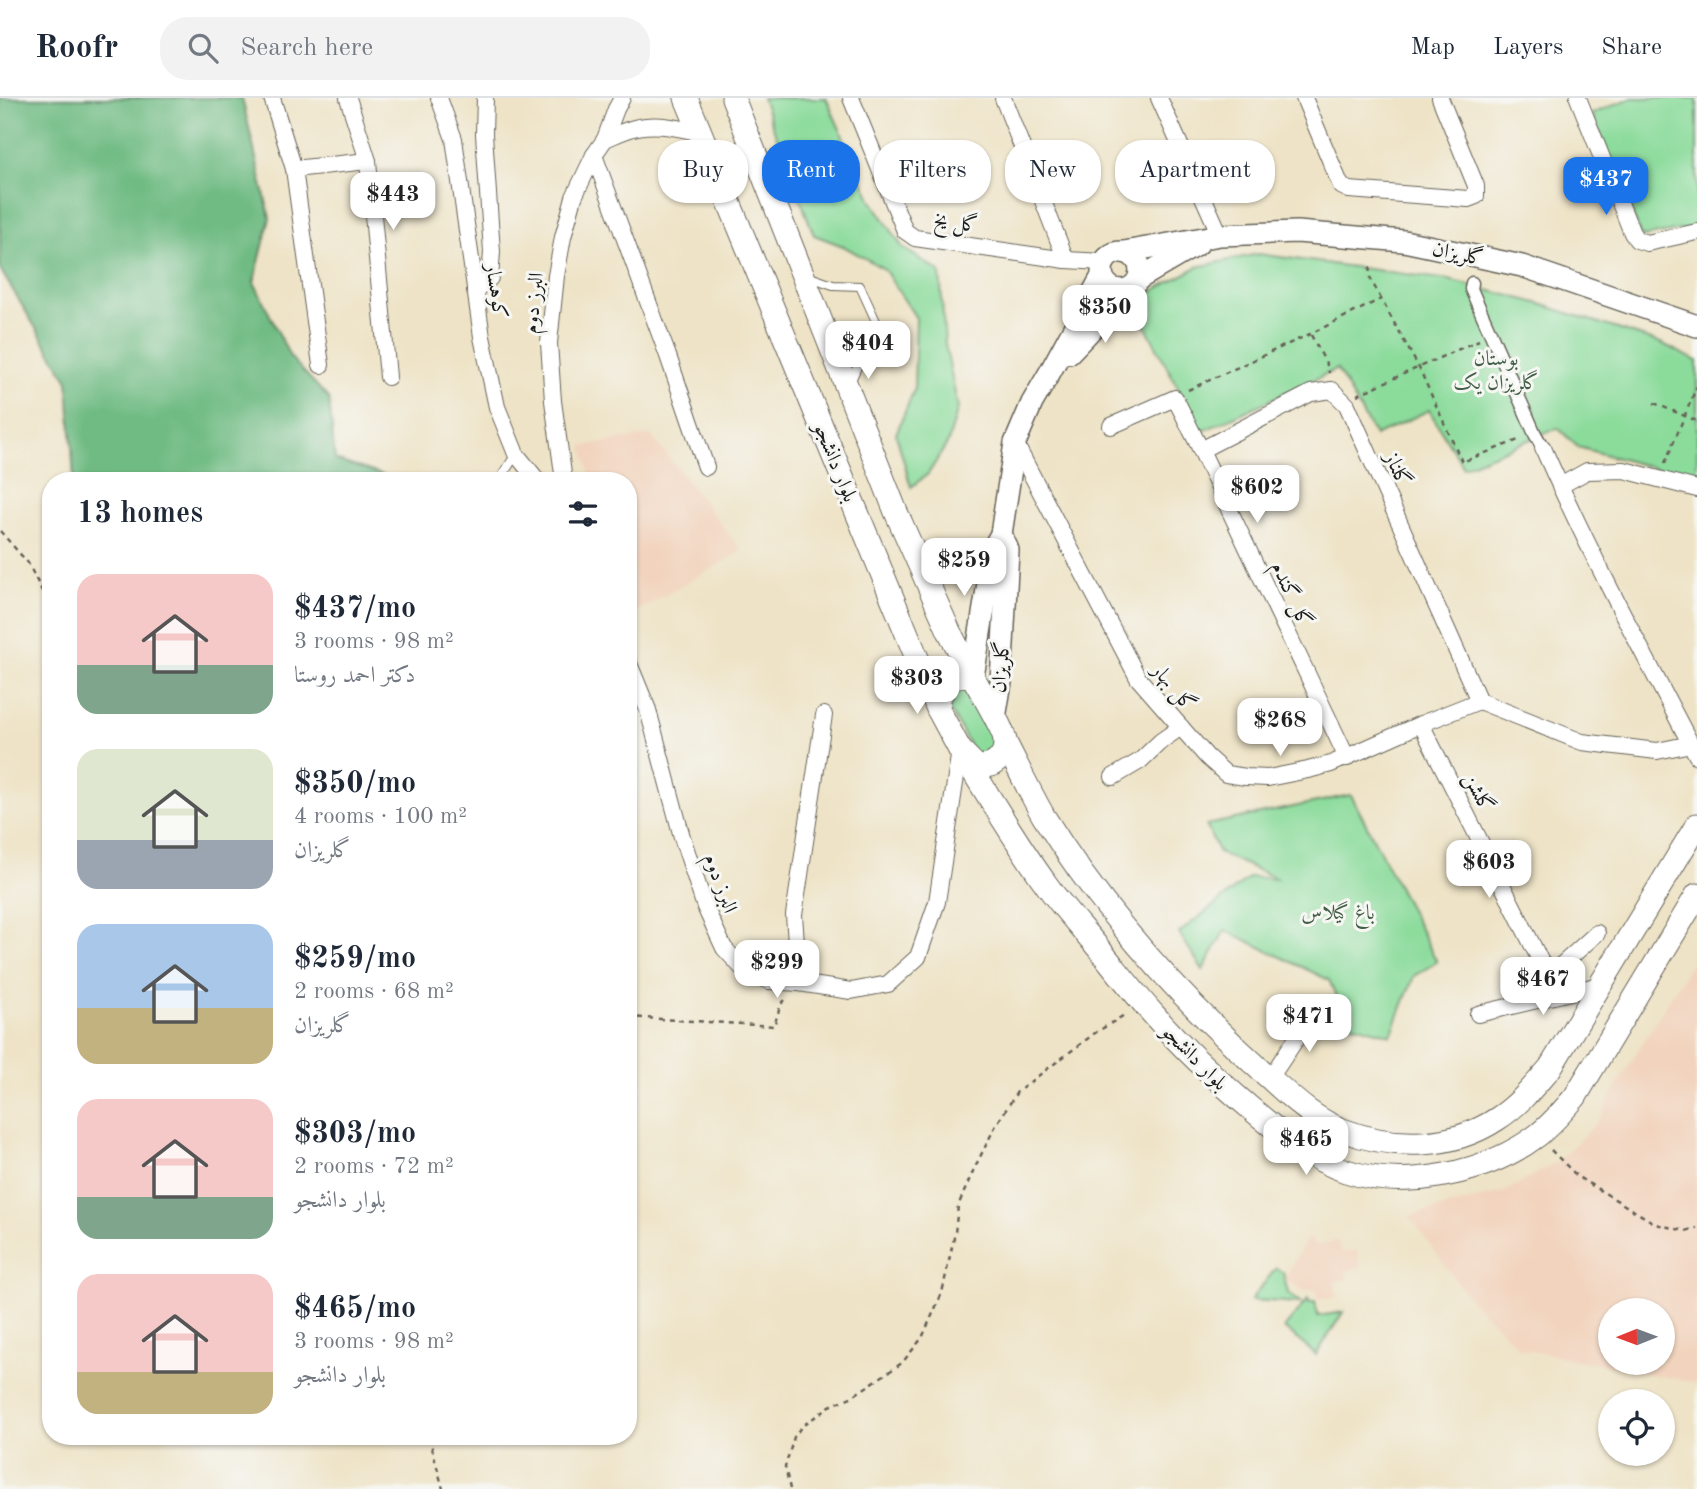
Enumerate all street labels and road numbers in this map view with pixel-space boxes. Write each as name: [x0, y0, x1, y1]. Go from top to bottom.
street label: گل یخ: [931, 206, 980, 243]
street label: گلریزان: [1430, 235, 1486, 271]
street label: کوهسار: [480, 260, 510, 320]
street label: البرز دوم: [521, 272, 554, 335]
street label: بلوار دانشجو: [807, 418, 860, 506]
street label: گلناز: [1379, 446, 1417, 490]
street label: گل گندم: [1261, 557, 1318, 633]
street label: گلریزان: [985, 640, 1015, 694]
street label: گل بهار: [1143, 656, 1202, 718]
street label: گلشن: [1457, 768, 1500, 817]
street label: البرز دوم: [694, 851, 740, 918]
street label: بلوار دانشجو: [1155, 1020, 1231, 1096]

